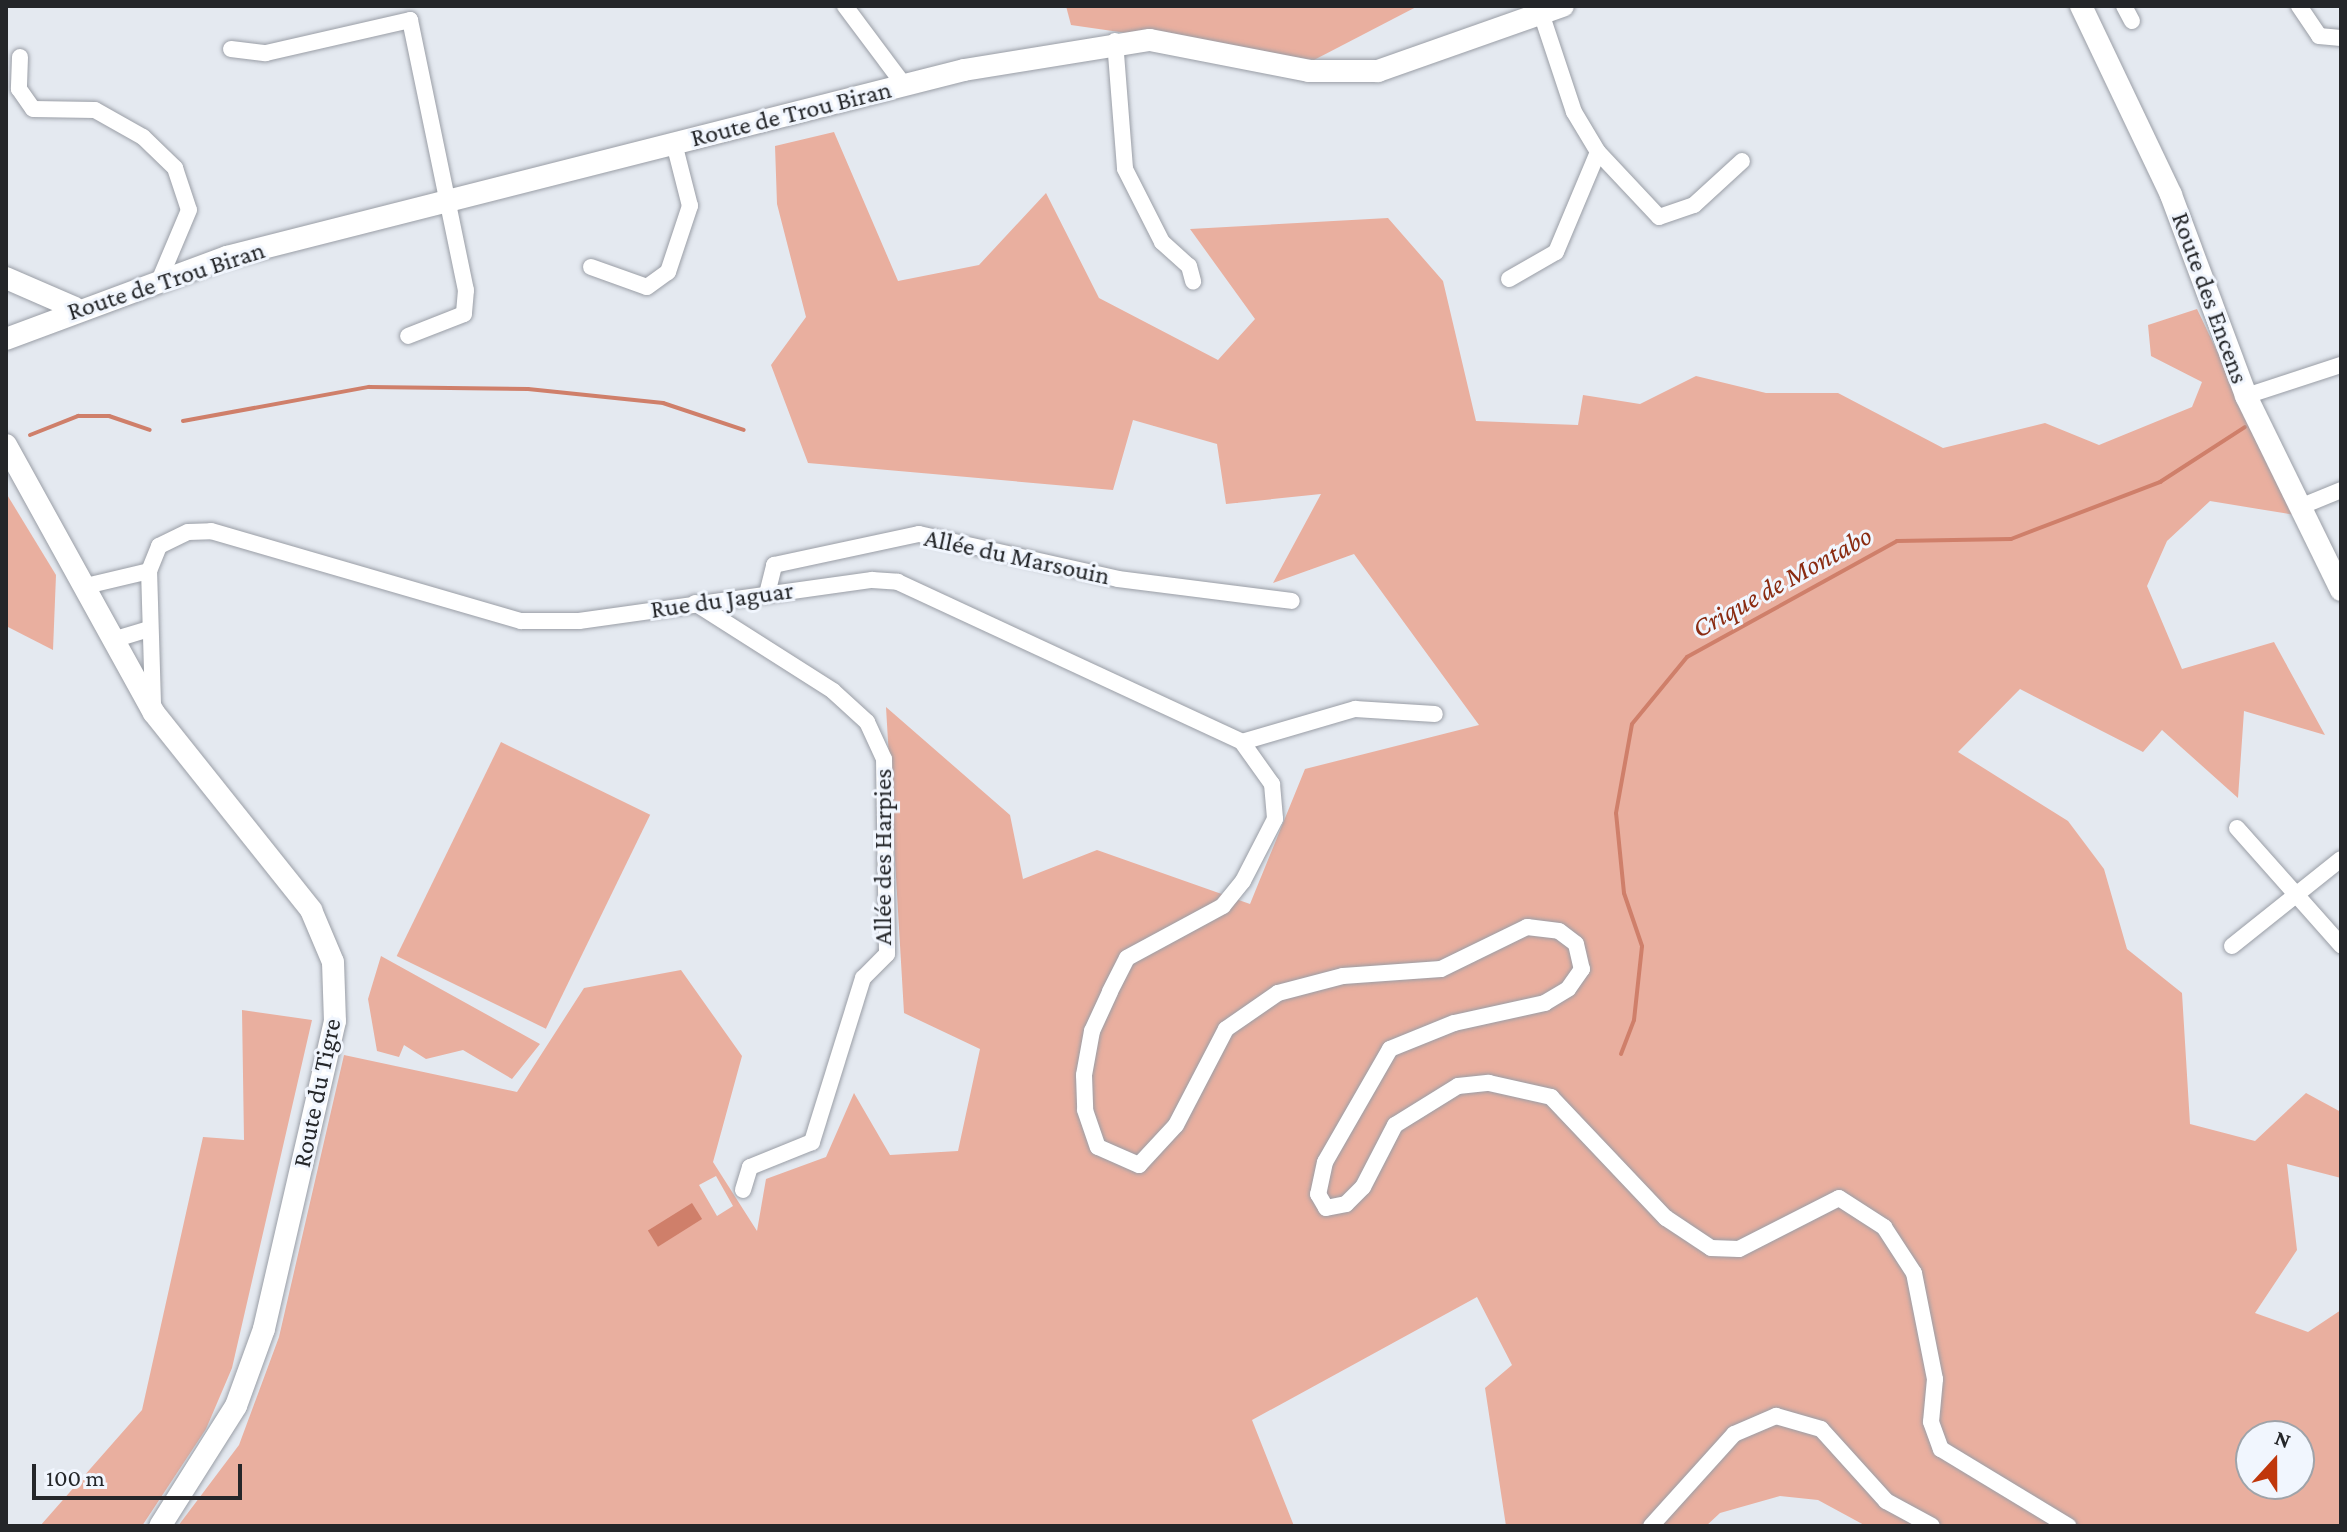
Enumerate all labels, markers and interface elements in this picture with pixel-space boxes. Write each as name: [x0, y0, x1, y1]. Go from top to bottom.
street label: Route de Trou Biran: [687, 74, 895, 154]
street label: Route des Encens: [2165, 208, 2255, 388]
street label: Route de Trou Biran: [63, 234, 269, 328]
water label: Crique de Montabo: [1686, 519, 1878, 645]
street label: Allée du Marsouin: [921, 522, 1113, 592]
street label: Rue du Jaguar: [649, 575, 795, 625]
street label: Allée des Harpies: [867, 769, 899, 945]
street label: Route du Tigre: [286, 1016, 348, 1170]
north arrow: [2235, 1420, 2315, 1500]
text: N: [2272, 1425, 2295, 1453]
scale bar: [36, 1448, 246, 1498]
text: 100 m: [46, 1464, 105, 1491]

